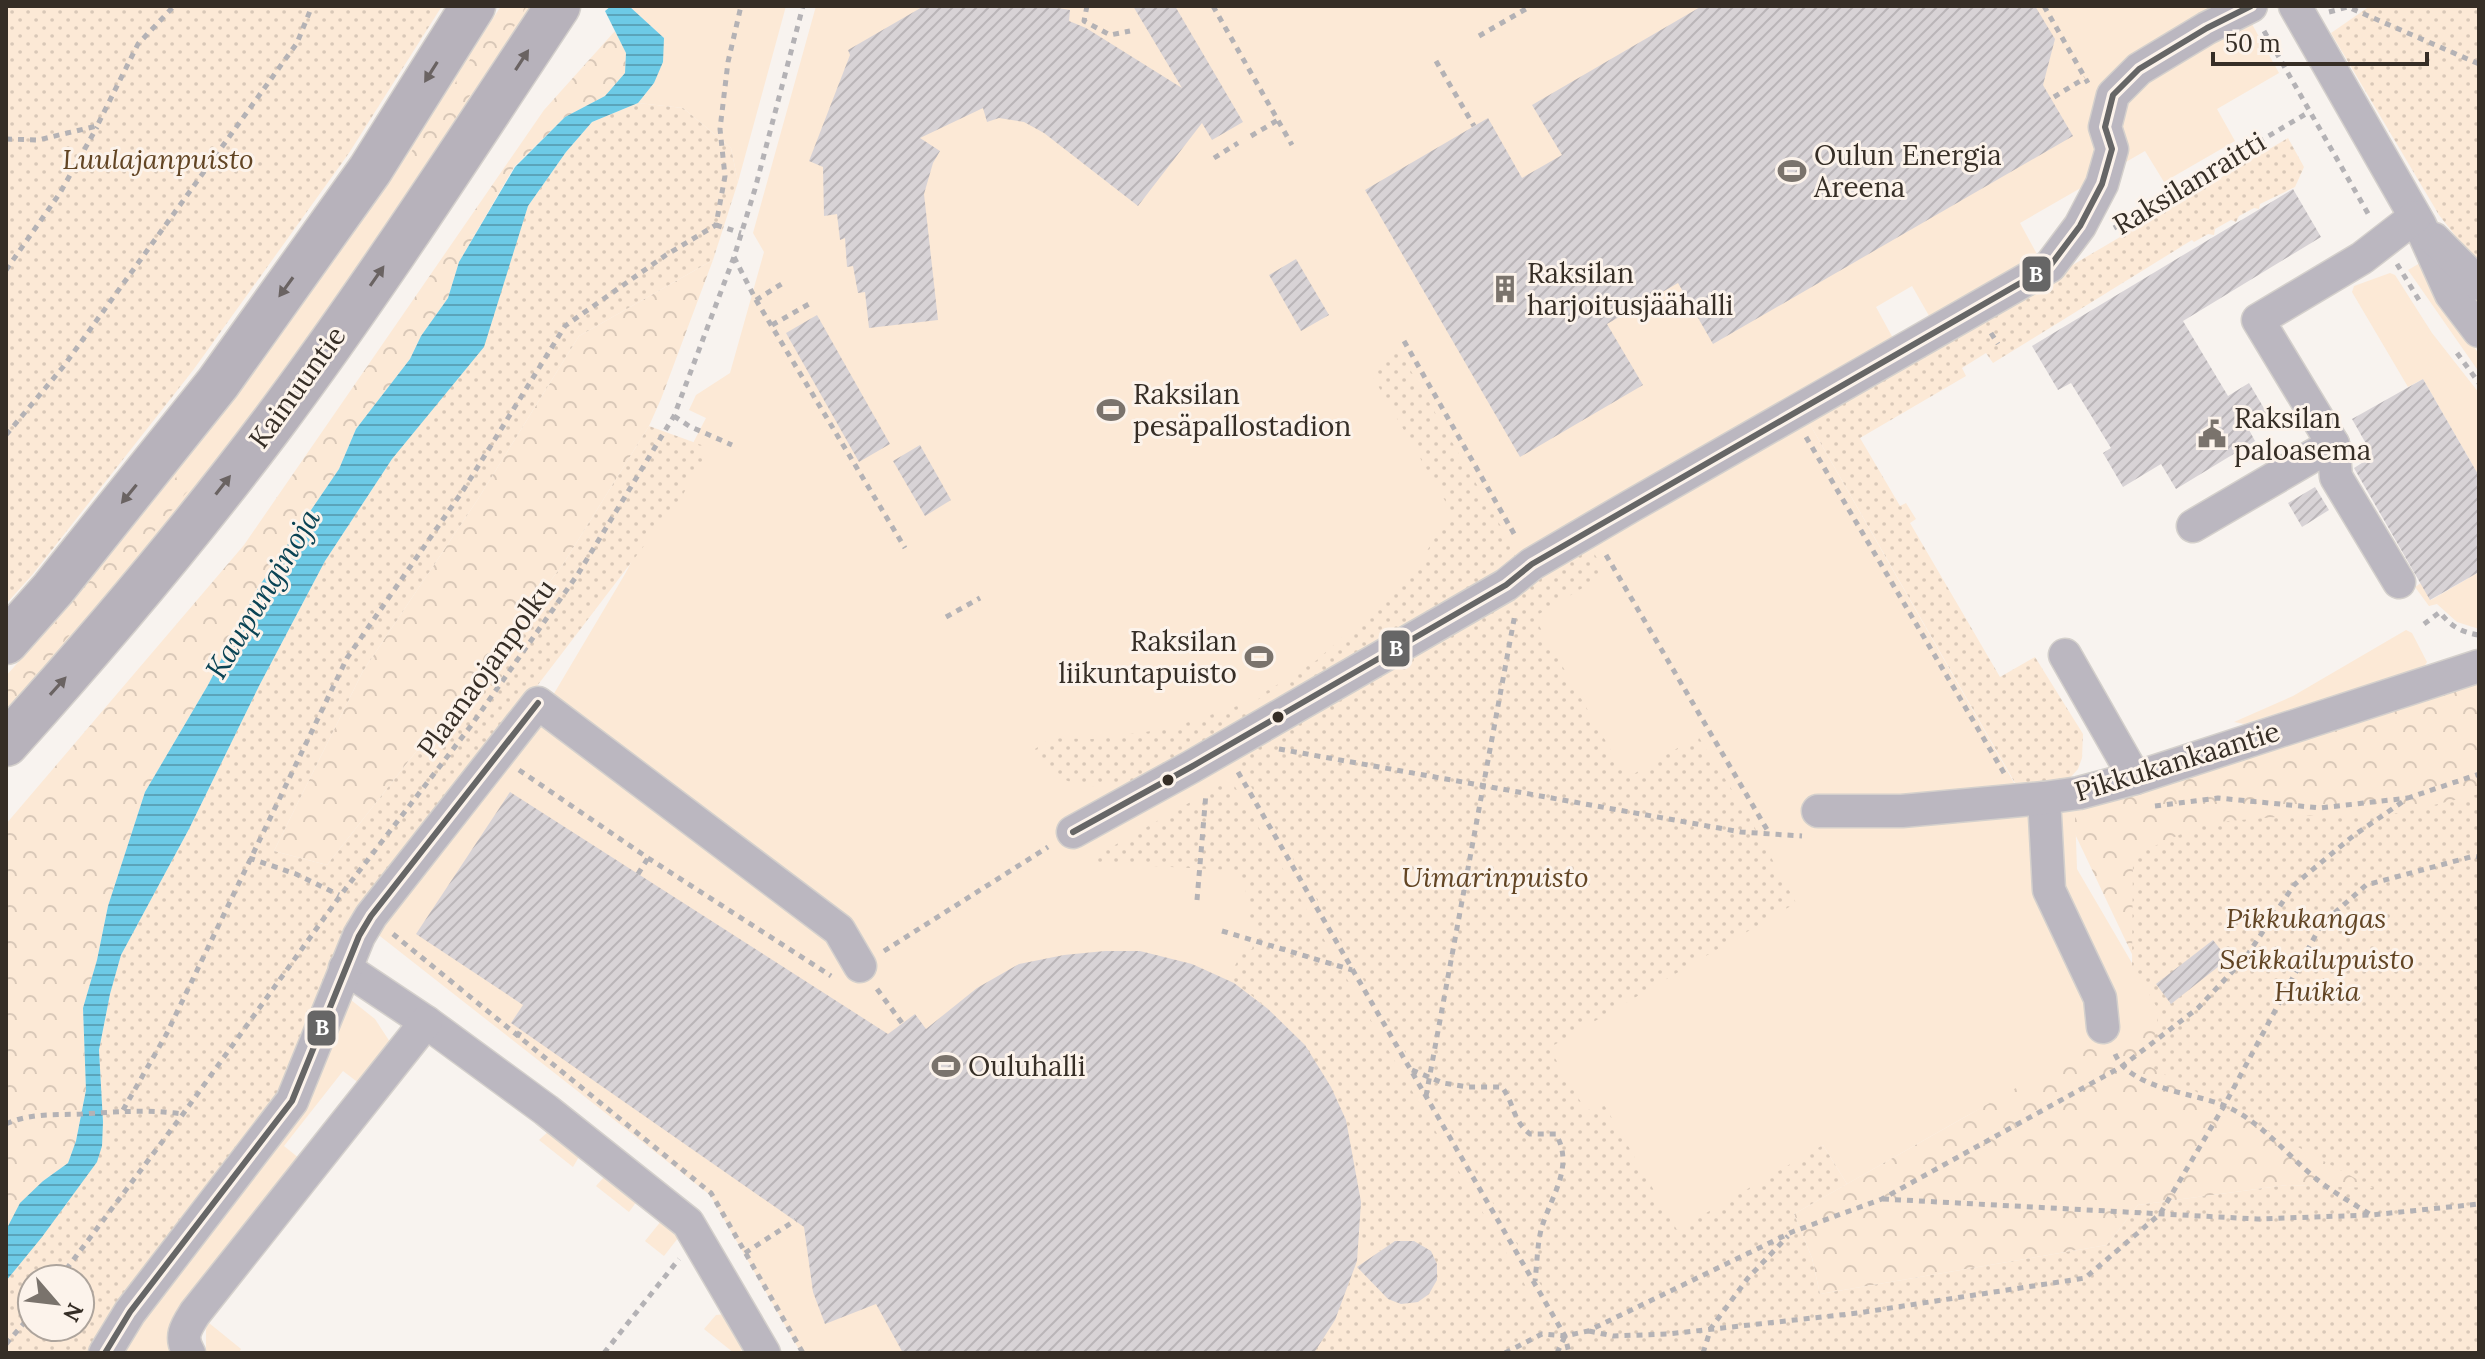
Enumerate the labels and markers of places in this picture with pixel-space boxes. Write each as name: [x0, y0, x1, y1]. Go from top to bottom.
place label: Oulun Energia Areena: [1813, 137, 2002, 205]
sports icon: Oulun Energia Areena: [1777, 156, 1807, 186]
place label: Raksilan harjoitusjäähalli: [1527, 255, 1733, 323]
building icon: Raksilan harjoitusjäähalli: [1490, 274, 1520, 304]
place label: Raksilan pesäpallostadion: [1133, 376, 1351, 444]
sports icon: Raksilan pesäpallostadion: [1096, 395, 1126, 425]
place label: Raksilan paloasema: [2234, 400, 2371, 468]
public building icon: Raksilan paloasema: [2197, 419, 2227, 449]
place label: Raksilan liikuntapuisto: [1058, 623, 1237, 691]
sports icon: Raksilan liikuntapuisto: [1244, 642, 1274, 672]
unlabelled marker: [1270, 709, 1286, 725]
unlabelled marker: [1160, 772, 1176, 788]
place label: Ouluhalli: [968, 1048, 1086, 1084]
sports icon: Ouluhalli: [931, 1051, 961, 1081]

